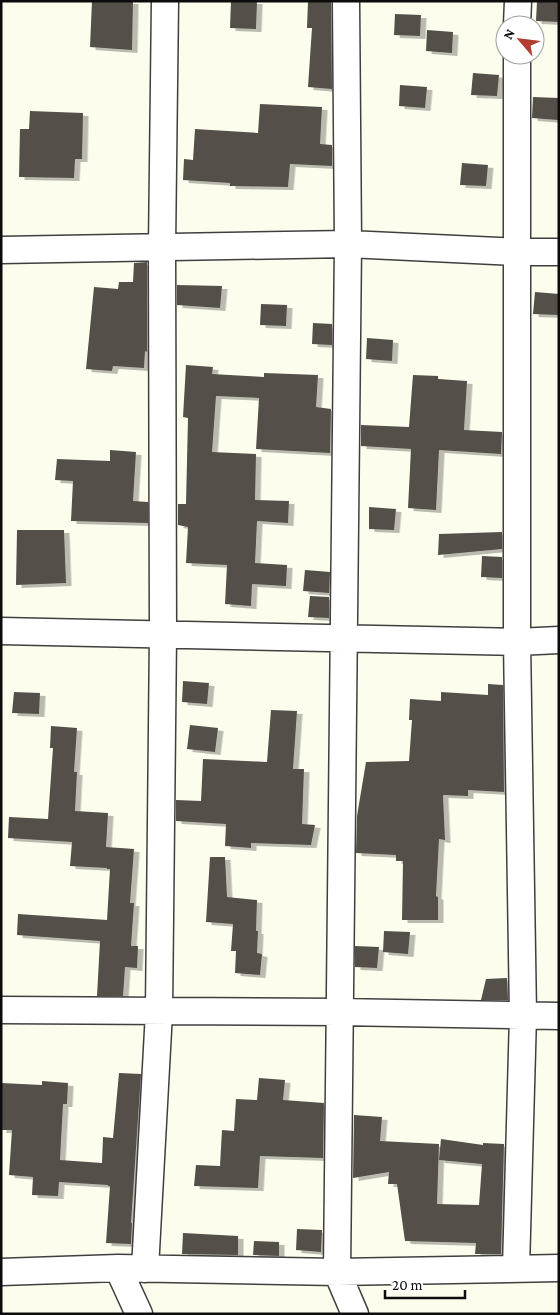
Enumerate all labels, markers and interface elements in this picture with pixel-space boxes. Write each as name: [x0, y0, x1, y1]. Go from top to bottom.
north arrow: [495, 15, 545, 65]
text: N: [499, 26, 518, 42]
scale bar: [385, 1268, 465, 1300]
text: 20 m: [392, 1277, 423, 1293]

